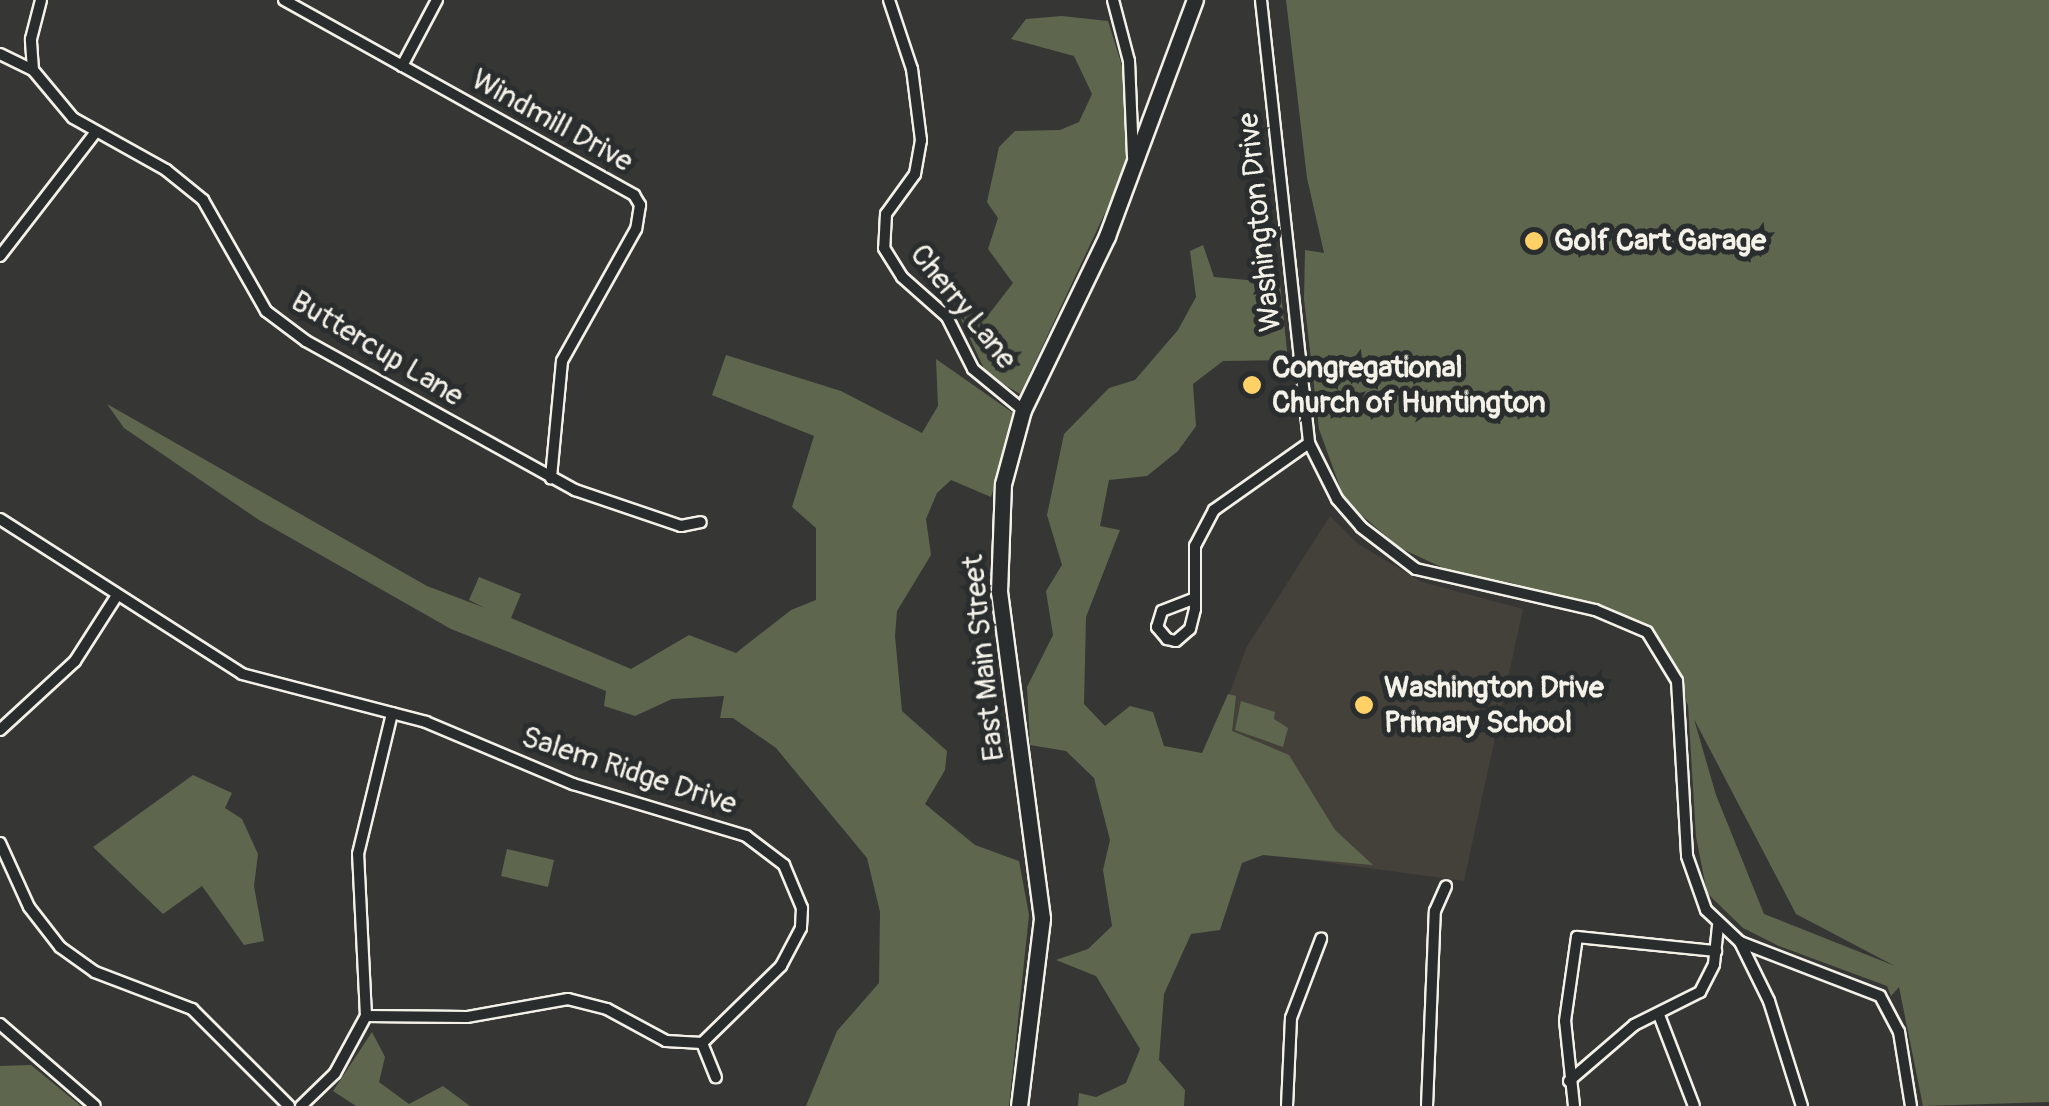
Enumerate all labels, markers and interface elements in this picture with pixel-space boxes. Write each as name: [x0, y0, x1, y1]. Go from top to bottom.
street label: Windmill Drive: [465, 62, 639, 180]
street label: Washington Drive: [1231, 111, 1289, 333]
place label: Golf Cart Garage: [1554, 223, 1766, 259]
marker: Golf Cart Garage: [1523, 230, 1545, 252]
street label: Cherry Lane: [902, 237, 1024, 377]
street label: Buttercup Lane: [284, 283, 470, 415]
place label: Congregational Church of Huntington: [1272, 350, 1546, 420]
marker: Congregational Church of Huntington: [1241, 374, 1263, 396]
street label: East Main Street: [955, 553, 1013, 763]
place label: Washington Drive Primary School: [1384, 670, 1604, 740]
marker: Washington Drive Primary School: [1353, 694, 1375, 716]
street label: Salem Ridge Drive: [517, 719, 741, 823]

